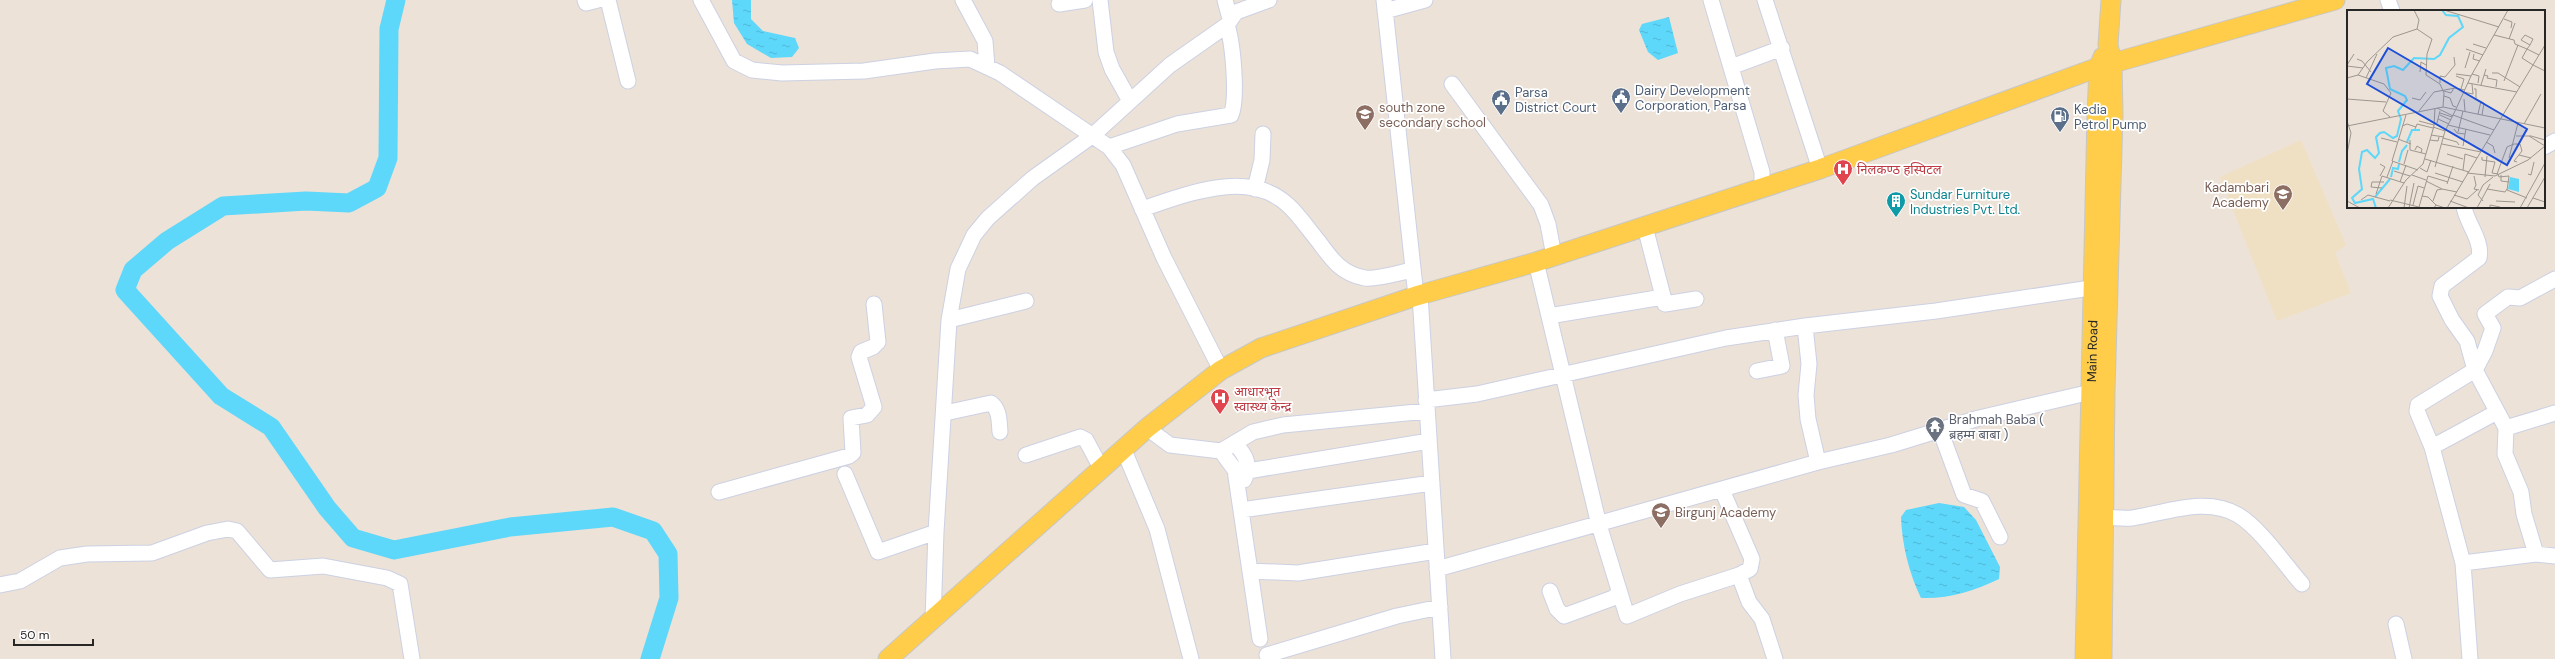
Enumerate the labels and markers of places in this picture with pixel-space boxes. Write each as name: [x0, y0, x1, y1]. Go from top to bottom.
place label: Dairy Development Corporation, Parsa: [1635, 82, 1750, 114]
place label: Parsa District Court: [1515, 84, 1597, 116]
public building icon: Dairy Development Corporation, Parsa: [1610, 86, 1632, 114]
public building icon: Parsa District Court: [1490, 88, 1512, 116]
place label: south zone secondary school: [1379, 99, 1486, 131]
place label: Kedia Petrol Pump: [2074, 101, 2147, 133]
school or university icon: south zone secondary school: [1354, 103, 1376, 131]
fuel station icon: Kedia Petrol Pump: [2049, 105, 2071, 133]
hospital icon: निलकण्ठ हस्पिटल: [1832, 158, 1854, 186]
place label: निलकण्ठ हस्पिटल: [1857, 161, 1942, 178]
place label: Kadambari Academy: [2205, 179, 2269, 211]
school or university icon: Kadambari Academy: [2272, 183, 2294, 211]
place label: Sundar Furniture Industries Pvt. Ltd.: [1910, 186, 2021, 218]
building icon: Sundar Furniture Industries Pvt. Ltd.: [1885, 190, 1907, 218]
place label: आधारभूत स्वास्थ्य केन्द्र: [1234, 383, 1292, 415]
hospital icon: आधारभूत स्वास्थ्य केन्द्र: [1209, 387, 1231, 415]
place label: Brahmah Baba ( ब्रहम्म बाबा ): [1949, 411, 2044, 443]
temple icon: Brahmah Baba ( ब्रहम्म बाबा ): [1924, 415, 1946, 443]
school or university icon: Birgunj Academy: [1650, 501, 1672, 529]
place label: Birgunj Academy: [1675, 504, 1776, 521]

